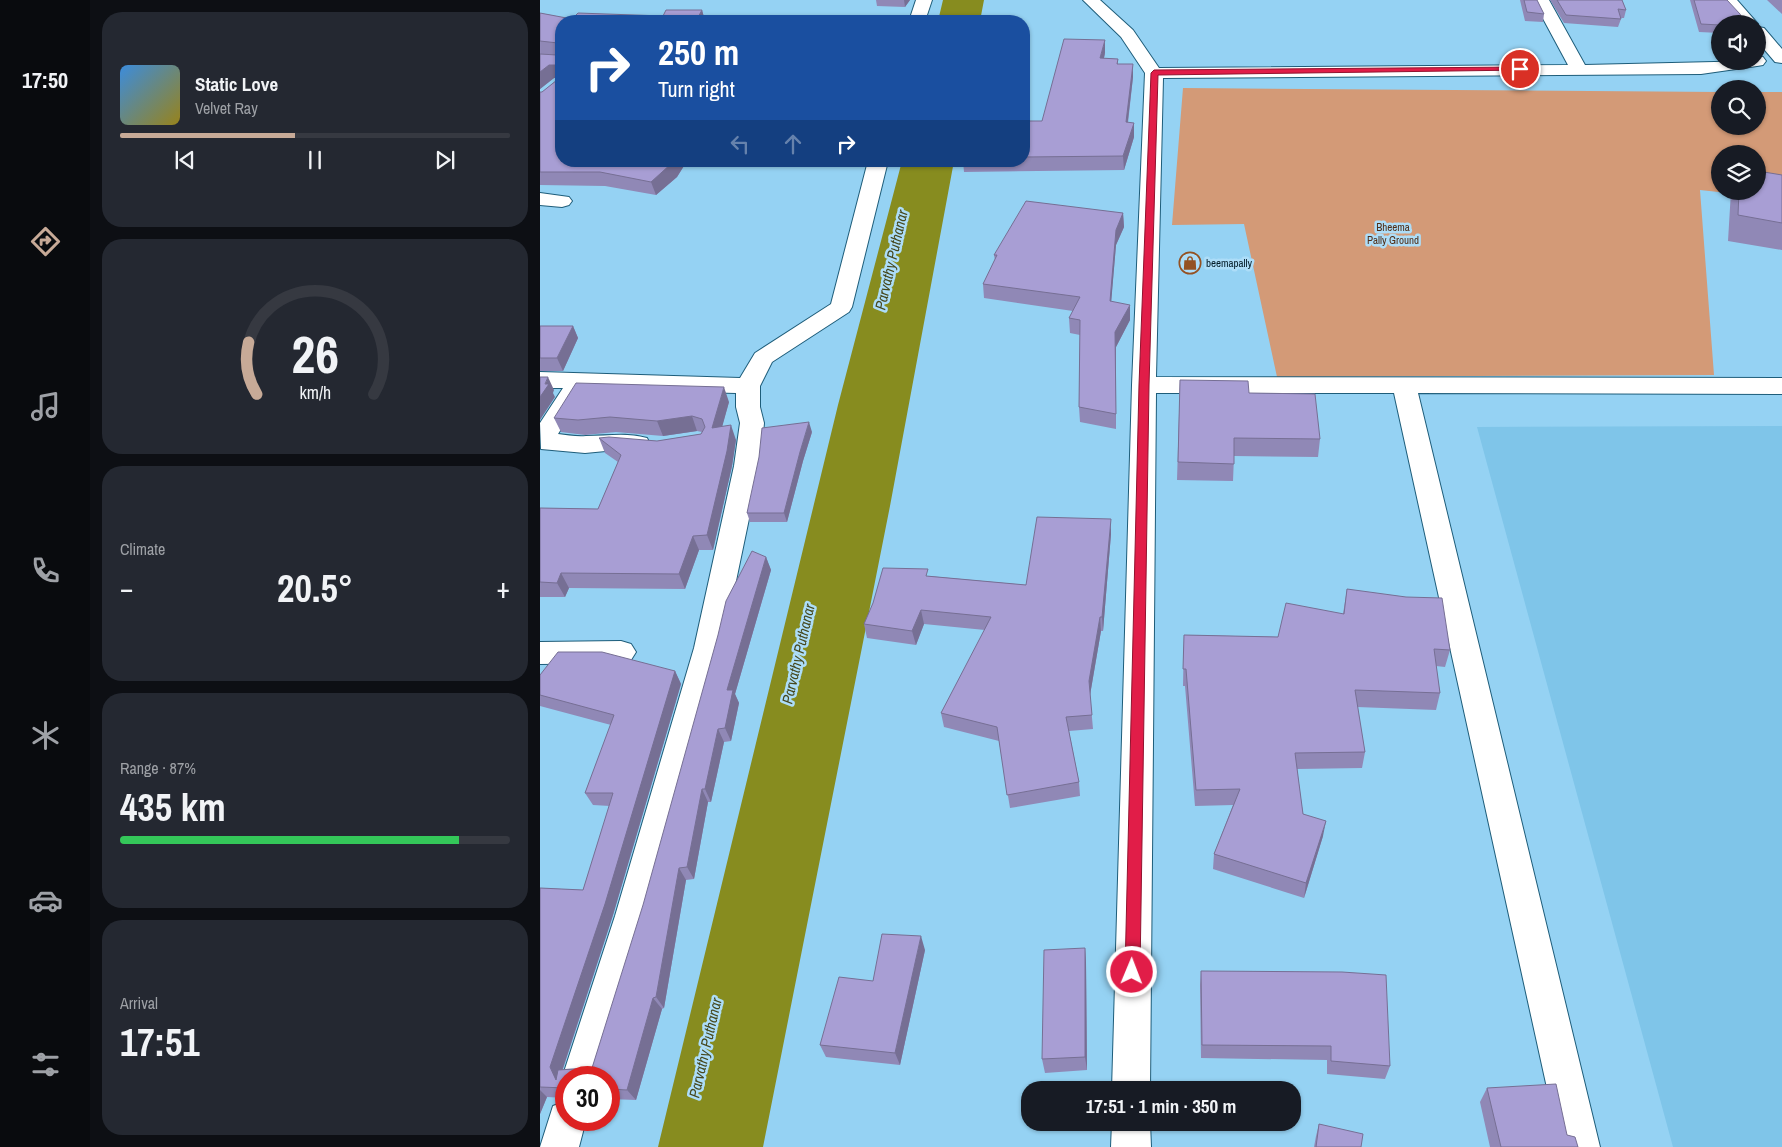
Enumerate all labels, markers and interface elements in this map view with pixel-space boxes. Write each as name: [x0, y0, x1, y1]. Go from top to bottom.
map controls: [1711, 15, 1766, 200]
button: sound: [1711, 15, 1766, 70]
text: 250 m: [658, 29, 739, 76]
icon: right: [575, 35, 640, 100]
pin: [1499, 48, 1541, 90]
icon: arrive: [1506, 55, 1534, 83]
text: 17:50: [22, 65, 68, 95]
text: Static Love: [195, 71, 278, 97]
text: Turn right: [658, 74, 735, 104]
button: search: [1711, 80, 1766, 135]
text: Velvet Ray: [195, 97, 258, 119]
icon: left: [726, 130, 754, 158]
icon: ahead: [779, 130, 807, 158]
icon: right: [832, 130, 860, 158]
button: layers: [1711, 145, 1766, 200]
icon: previous: [171, 146, 199, 174]
icon: pause: [301, 146, 329, 174]
icon: next: [431, 146, 459, 174]
water label: Parvathy Puthanar: [869, 207, 913, 312]
park label: Bheema Pally Ground: [1367, 220, 1419, 247]
icon: directions: [28, 224, 63, 259]
shop icon: beemapally: [1178, 251, 1202, 275]
place label: beemapally: [1206, 256, 1253, 270]
text: 26: [291, 319, 339, 389]
text: km/h: [299, 381, 331, 405]
icon: music: [28, 389, 63, 424]
text: Climate: [120, 538, 165, 560]
icon: phone: [28, 553, 63, 588]
text: 20.5°: [277, 563, 353, 614]
text: −: [120, 569, 133, 607]
text: +: [497, 569, 510, 607]
water label: Parvathy Puthanar: [776, 601, 820, 706]
icon: climate: [28, 718, 63, 753]
text: Range · 87%: [120, 757, 196, 779]
text: 435 km: [120, 782, 226, 833]
icon: car: [28, 883, 63, 918]
position arrow: [1105, 945, 1157, 997]
text: Arrival: [120, 992, 158, 1014]
water label: Parvathy Puthanar: [683, 995, 727, 1100]
text: 17:51: [120, 1017, 200, 1068]
icon: filters: [28, 1047, 63, 1082]
speed limit sign: 30: [555, 1066, 620, 1131]
text: 17:51 · 1 min · 350 m: [1086, 1093, 1236, 1119]

